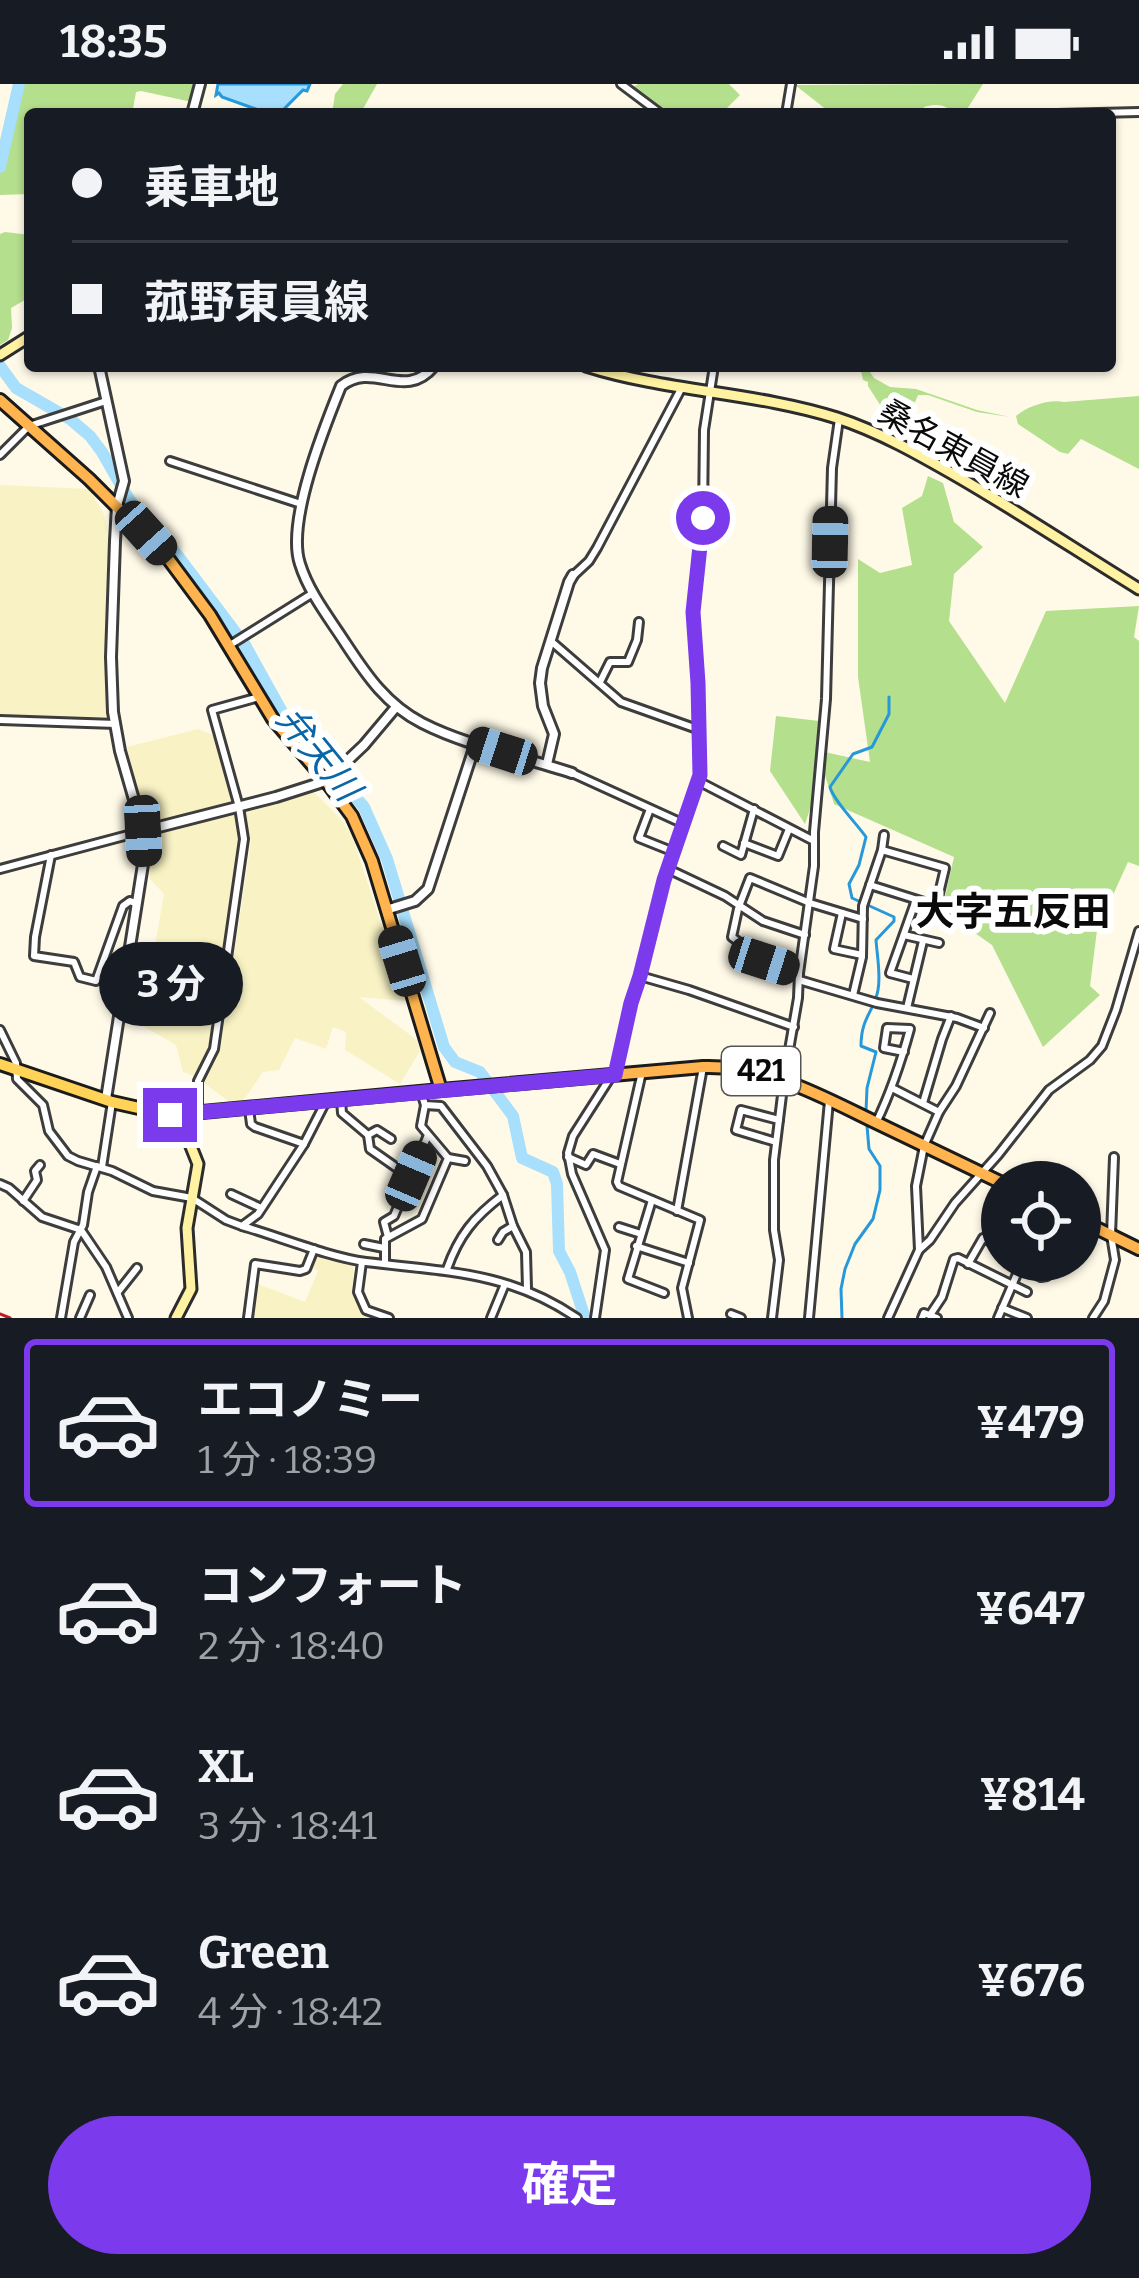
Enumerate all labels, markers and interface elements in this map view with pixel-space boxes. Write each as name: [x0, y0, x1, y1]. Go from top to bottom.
text: 18:35: [60, 15, 168, 69]
text: 乗車地: [144, 161, 279, 215]
text: 菰野東員線: [144, 276, 369, 330]
street label: 桑名東員線: [872, 391, 1035, 506]
route start: [676, 491, 730, 545]
car: [109, 494, 183, 572]
car: [811, 506, 849, 578]
water label: 弁天川: [267, 698, 372, 813]
car: [462, 723, 542, 779]
car: [123, 794, 163, 868]
district label: 大字五反田: [915, 889, 1111, 935]
car: [374, 921, 430, 1001]
car: [724, 933, 804, 989]
callout: 3 分: [98, 941, 242, 1025]
text: 3 分: [137, 961, 205, 1007]
road number: 421: [722, 1047, 800, 1095]
route end: [143, 1088, 197, 1142]
car: [380, 1136, 442, 1216]
map controls: [981, 1161, 1101, 1281]
button: locate: [981, 1161, 1101, 1281]
icon: car: [54, 1369, 162, 1477]
text: エコノミー: [198, 1373, 423, 1427]
text: ¥479: [976, 1396, 1085, 1450]
text: 1 分 · 18:39: [198, 1437, 377, 1483]
icon: car: [54, 1555, 162, 1663]
text: コンフォート: [198, 1559, 467, 1613]
text: ¥647: [976, 1582, 1085, 1636]
text: 2 分 · 18:40: [198, 1623, 385, 1669]
text: XL: [198, 1740, 254, 1794]
icon: car: [54, 1741, 162, 1849]
text: ¥814: [980, 1768, 1085, 1822]
text: 3 分 · 18:41: [198, 1803, 377, 1849]
text: Green: [198, 1926, 329, 1980]
icon: car: [54, 1927, 162, 2035]
text: ¥676: [978, 1954, 1085, 2008]
text: 4 分 · 18:42: [198, 1989, 383, 2035]
button: 確定: [48, 2116, 1091, 2254]

